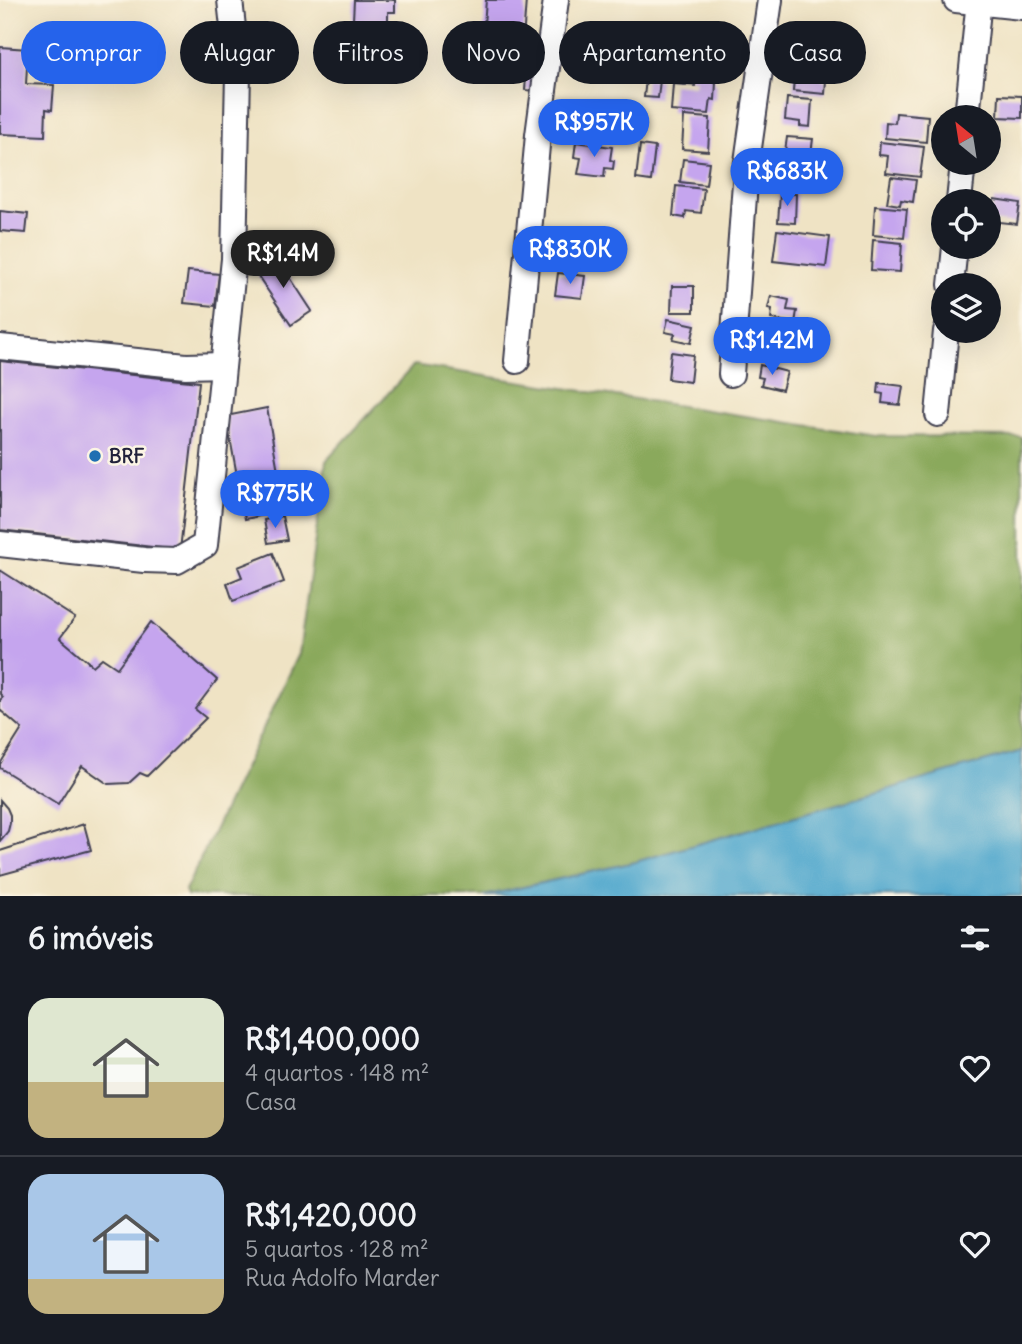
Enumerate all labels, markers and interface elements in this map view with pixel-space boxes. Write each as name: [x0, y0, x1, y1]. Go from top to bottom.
chip: Comprar: [21, 21, 166, 84]
chip: Alugar: [180, 21, 299, 84]
chip: Filtros: [313, 21, 428, 84]
chip: Novo: [442, 21, 545, 84]
chip: Apartamento: [559, 21, 750, 84]
chip: Casa: [764, 21, 866, 84]
pin: R$957K: [537, 100, 651, 159]
north arrow: [931, 105, 1001, 175]
map controls: [931, 105, 1001, 343]
text: R$957K: [554, 107, 634, 136]
pin: R$683K: [730, 148, 844, 208]
text: R$683K: [746, 156, 828, 185]
button: locate: [931, 189, 1001, 259]
pin: R$830K: [513, 226, 627, 286]
pin: R$1.4M: [226, 230, 340, 290]
text: R$830K: [528, 234, 612, 263]
text: R$1.4M: [247, 238, 319, 267]
button: layers: [931, 273, 1001, 343]
pin: R$1.42M: [707, 318, 837, 377]
text: R$1.42M: [729, 325, 815, 354]
place label: BRF: [109, 444, 145, 468]
marker: BRF: [87, 448, 103, 464]
pin: R$775K: [218, 470, 332, 530]
text: R$775K: [236, 478, 314, 507]
text: 6 imóveis: [28, 919, 153, 957]
icon: filters: [956, 919, 994, 957]
text: R$1,400,000: [245, 1020, 420, 1058]
icon: home: [84, 1026, 168, 1110]
icon: heart: [956, 1049, 994, 1087]
text: 4 quartos · 148 m²: [245, 1058, 429, 1087]
text: Casa: [245, 1087, 297, 1116]
text: R$1,420,000: [245, 1196, 417, 1234]
icon: home: [84, 1202, 168, 1286]
icon: heart: [956, 1225, 994, 1263]
text: 5 quartos · 128 m²: [245, 1234, 429, 1263]
text: Rua Adolfo Marder: [245, 1263, 439, 1292]

